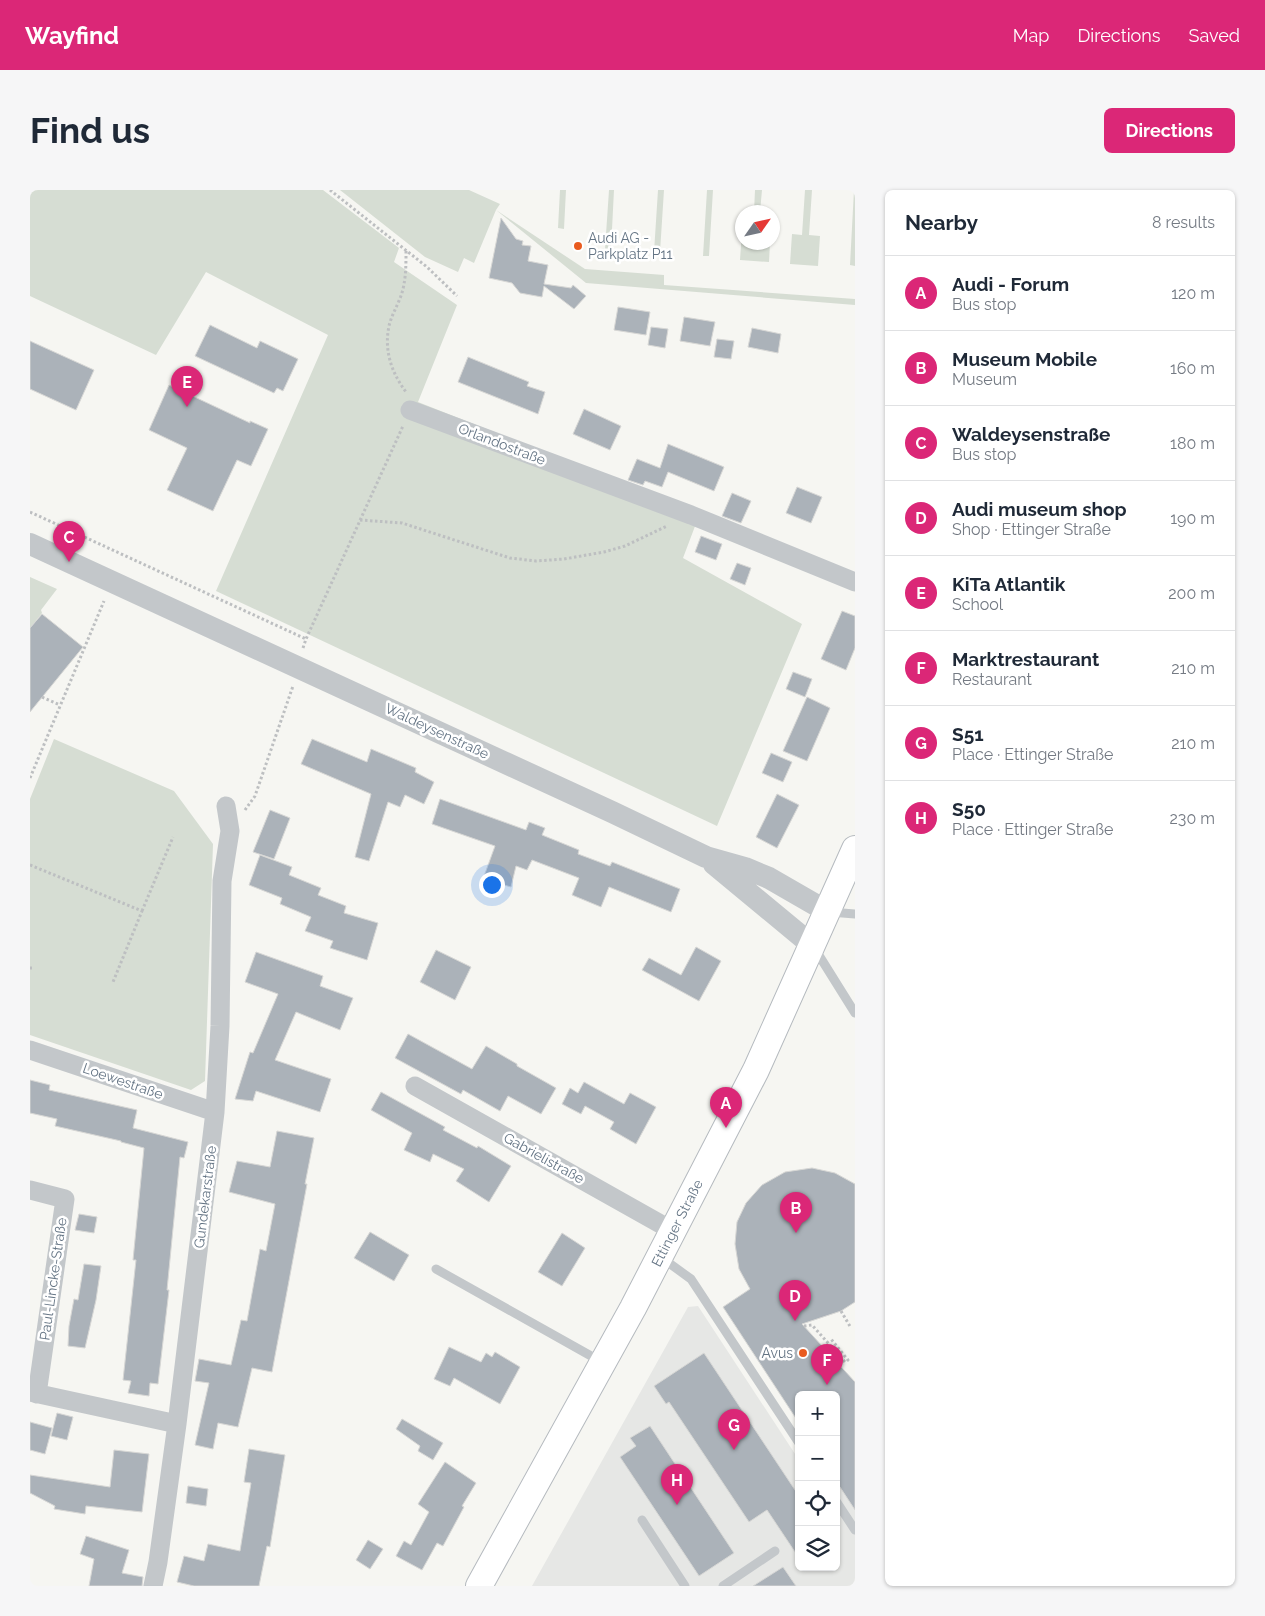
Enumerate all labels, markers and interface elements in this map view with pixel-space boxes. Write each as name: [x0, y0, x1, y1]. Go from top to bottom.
text: Wayfind: [25, 21, 119, 50]
text: Map: [1013, 25, 1049, 46]
text: Directions: [1077, 25, 1161, 46]
text: Saved: [1189, 25, 1240, 46]
button: Directions: [1104, 108, 1235, 153]
text: Find us: [30, 110, 150, 151]
north arrow: [735, 205, 780, 250]
text: Nearby: [905, 210, 978, 235]
text: 8 results: [1152, 213, 1215, 232]
place label: Audi AG - Parkplatz P11: [588, 230, 672, 262]
marker: Audi AG - Parkplatz P11: [572, 240, 584, 252]
text: Audi - Forum: [952, 273, 1069, 295]
text: A: [916, 284, 926, 303]
text: 120 m: [1171, 284, 1215, 303]
text: Bus stop: [952, 295, 1016, 314]
text: Museum Mobile: [952, 348, 1097, 370]
text: B: [916, 359, 926, 378]
text: 160 m: [1170, 359, 1215, 378]
pin: E: [171, 366, 203, 407]
text: Museum: [952, 370, 1017, 389]
street label: Orlandostraße: [456, 420, 548, 468]
text: Waldeysenstraße: [952, 423, 1110, 445]
text: C: [916, 434, 926, 453]
text: 180 m: [1170, 434, 1215, 453]
text: Bus stop: [952, 445, 1016, 464]
text: Audi museum shop: [952, 498, 1127, 520]
text: D: [915, 509, 927, 528]
text: 190 m: [1170, 509, 1215, 528]
text: Shop · Ettinger Straße: [952, 520, 1111, 539]
pin: C: [53, 521, 85, 562]
text: KiTa Atlantik: [952, 573, 1065, 595]
text: E: [916, 584, 926, 603]
text: 200 m: [1168, 584, 1215, 603]
text: School: [952, 595, 1003, 614]
text: Marktrestaurant: [952, 648, 1099, 670]
text: F: [916, 659, 926, 678]
text: 210 m: [1171, 659, 1215, 678]
text: Restaurant: [952, 670, 1032, 689]
street label: Waldeysenstraße: [383, 700, 491, 762]
text: S51: [952, 723, 984, 745]
text: G: [915, 734, 927, 753]
text: 210 m: [1171, 734, 1215, 753]
text: Place · Ettinger Straße: [952, 745, 1114, 764]
text: S50: [952, 798, 986, 820]
text: H: [915, 809, 927, 828]
text: 230 m: [1170, 809, 1215, 828]
text: Place · Ettinger Straße: [952, 820, 1114, 839]
your location: [479, 872, 505, 898]
street label: Loewestraße: [81, 1060, 165, 1102]
pin: A: [710, 1087, 742, 1128]
street label: Gabrielistraße: [501, 1129, 587, 1187]
street label: Gundekarstraße: [191, 1145, 219, 1249]
street label: Ettinger Straße: [648, 1177, 706, 1269]
pin: B: [780, 1192, 812, 1233]
street label: Paul-Lincke-Straße: [36, 1217, 70, 1341]
pin: D: [779, 1280, 811, 1321]
pin: F: [811, 1344, 843, 1385]
place label: Avus: [761, 1345, 793, 1361]
marker: Avus: [797, 1347, 809, 1359]
map controls: [795, 1391, 840, 1571]
button: +: [795, 1391, 840, 1436]
pin: G: [718, 1409, 750, 1450]
button: −: [795, 1436, 840, 1481]
pin: H: [661, 1464, 693, 1505]
button: locate: [795, 1481, 840, 1526]
button: layers: [795, 1526, 840, 1571]

